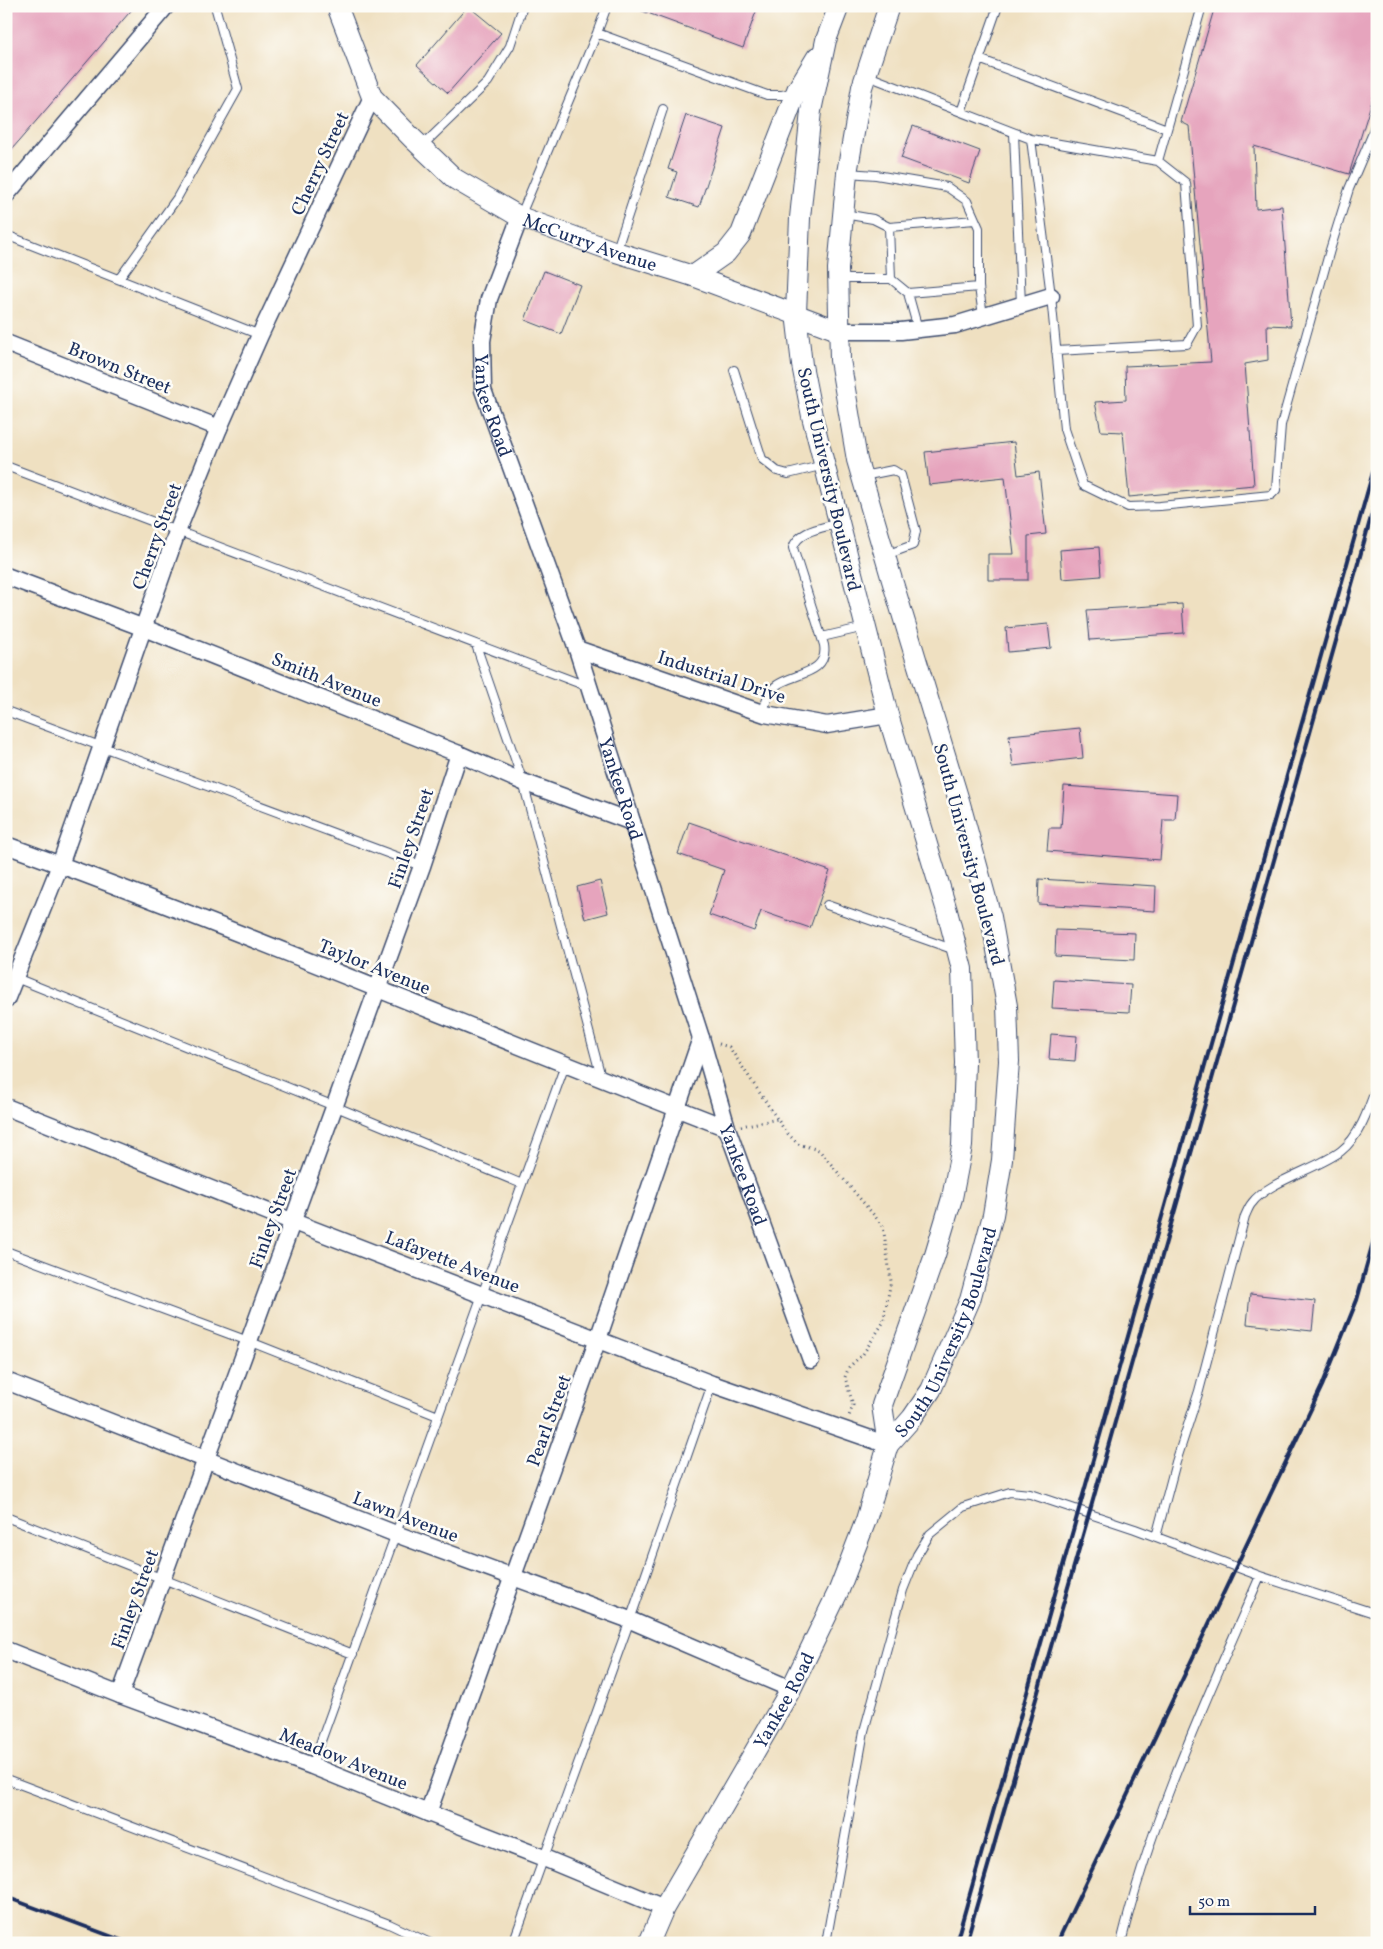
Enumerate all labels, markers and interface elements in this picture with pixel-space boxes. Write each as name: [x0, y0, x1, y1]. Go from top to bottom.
street label: Cherry Street: [285, 107, 356, 220]
street label: McCurry Avenue: [519, 208, 660, 279]
street label: Brown Street: [64, 336, 175, 402]
street label: Yankee Road: [467, 353, 517, 461]
street label: South University Boulevard: [790, 365, 866, 594]
street label: Cherry Street: [127, 479, 189, 594]
street label: Industrial Drive: [654, 645, 789, 711]
street label: Smith Avenue: [267, 647, 385, 715]
street label: Yankee Road: [591, 734, 648, 844]
street label: South University Boulevard: [926, 740, 1010, 969]
street label: Finley Street: [383, 784, 441, 893]
street label: Taylor Avenue: [314, 934, 434, 1002]
street label: Yankee Road: [712, 1121, 772, 1229]
street label: Finley Street: [244, 1165, 304, 1272]
street label: South University Boulevard: [889, 1224, 1004, 1444]
street label: Lafayette Avenue: [381, 1225, 523, 1301]
street label: Pearl Street: [521, 1371, 579, 1470]
street label: Lawn Avenue: [349, 1486, 462, 1550]
street label: Finley Street: [106, 1546, 166, 1653]
street label: Yankee Road: [748, 1648, 822, 1754]
street label: Meadow Avenue: [275, 1722, 411, 1797]
scale bar: [1190, 1884, 1316, 1916]
text: 50 m: [1198, 1892, 1230, 1913]

